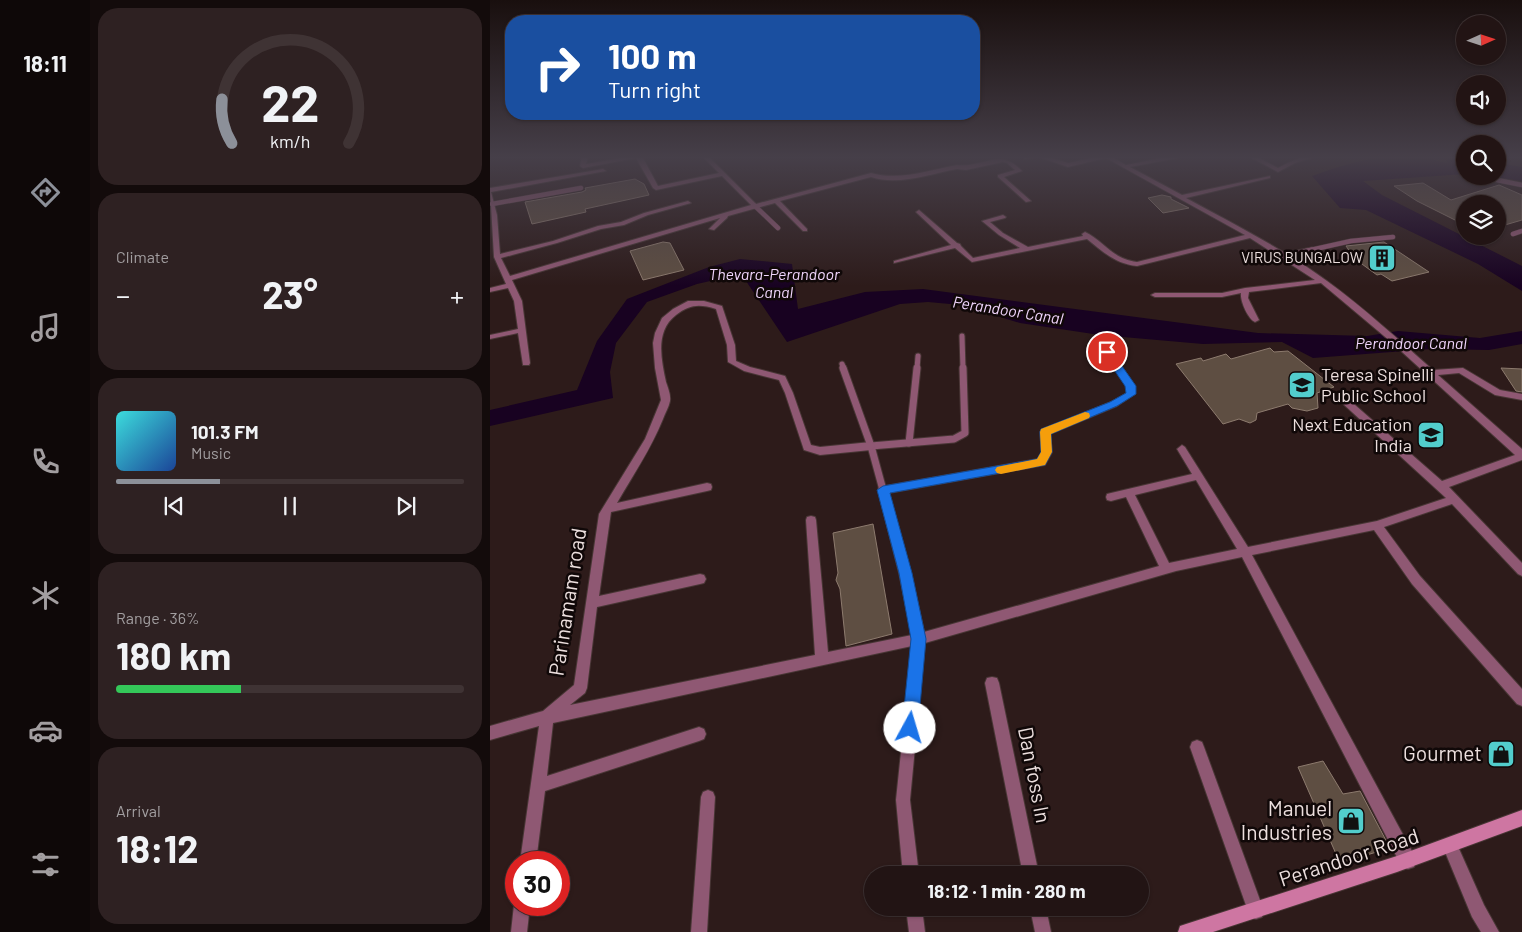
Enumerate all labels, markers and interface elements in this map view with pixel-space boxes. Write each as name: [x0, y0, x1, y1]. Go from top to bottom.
north arrow: [1456, 15, 1506, 65]
map controls: [1456, 15, 1506, 245]
text: 100 m: [608, 34, 697, 76]
icon: right: [525, 35, 590, 100]
text: 18:11: [23, 50, 67, 76]
text: 22: [261, 70, 319, 132]
button: sound: [1456, 75, 1506, 125]
text: Turn right: [608, 76, 701, 102]
text: km/h: [270, 130, 310, 152]
button: search: [1456, 135, 1506, 185]
icon: directions: [28, 175, 63, 210]
button: layers: [1456, 195, 1506, 245]
building icon: VIRUS BUNGALOW: [1367, 243, 1397, 273]
text: Climate: [116, 247, 169, 266]
place label: VIRUS BUNGALOW: [1241, 248, 1363, 266]
water label: Thevara-Perandoor Canal: [708, 264, 841, 301]
text: 23°: [262, 271, 318, 317]
text: −: [116, 278, 130, 312]
text: +: [450, 278, 464, 312]
water label: Perandoor Canal: [951, 291, 1065, 328]
icon: music: [28, 310, 63, 345]
pin: [1086, 331, 1128, 373]
water label: Perandoor Canal: [1355, 333, 1467, 352]
icon: arrive: [1093, 338, 1121, 366]
place label: Teresa Spinelli Public School: [1321, 363, 1434, 406]
school or university icon: Teresa Spinelli Public School: [1287, 370, 1317, 400]
place label: Next Education India: [1292, 413, 1412, 456]
text: 101.3 FM: [191, 420, 259, 443]
school or university icon: Next Education India: [1416, 420, 1446, 450]
text: Music: [191, 443, 231, 462]
icon: phone: [28, 444, 63, 479]
icon: previous: [160, 492, 188, 520]
icon: pause: [276, 492, 304, 520]
icon: next: [392, 492, 420, 520]
street label: Parinamam road: [543, 526, 591, 677]
icon: climate: [28, 578, 63, 613]
text: Range · 36%: [116, 608, 200, 627]
text: 180 km: [116, 632, 231, 678]
position arrow: [883, 701, 935, 753]
icon: car: [28, 713, 63, 748]
street label: Dan foss ln: [1014, 725, 1057, 825]
shop icon: Gourmet: [1486, 739, 1516, 769]
place label: Gourmet: [1403, 740, 1482, 765]
place label: Manuel Industries: [1241, 795, 1332, 844]
text: Arrival: [116, 801, 161, 820]
shop icon: Manuel Industries: [1336, 806, 1366, 836]
street label: Perandoor Road: [1276, 822, 1422, 891]
text: 18:12: [116, 825, 199, 871]
icon: filters: [28, 847, 63, 882]
speed limit sign: 30: [505, 851, 570, 916]
text: 18:12 · 1 min · 280 m: [927, 879, 1086, 902]

